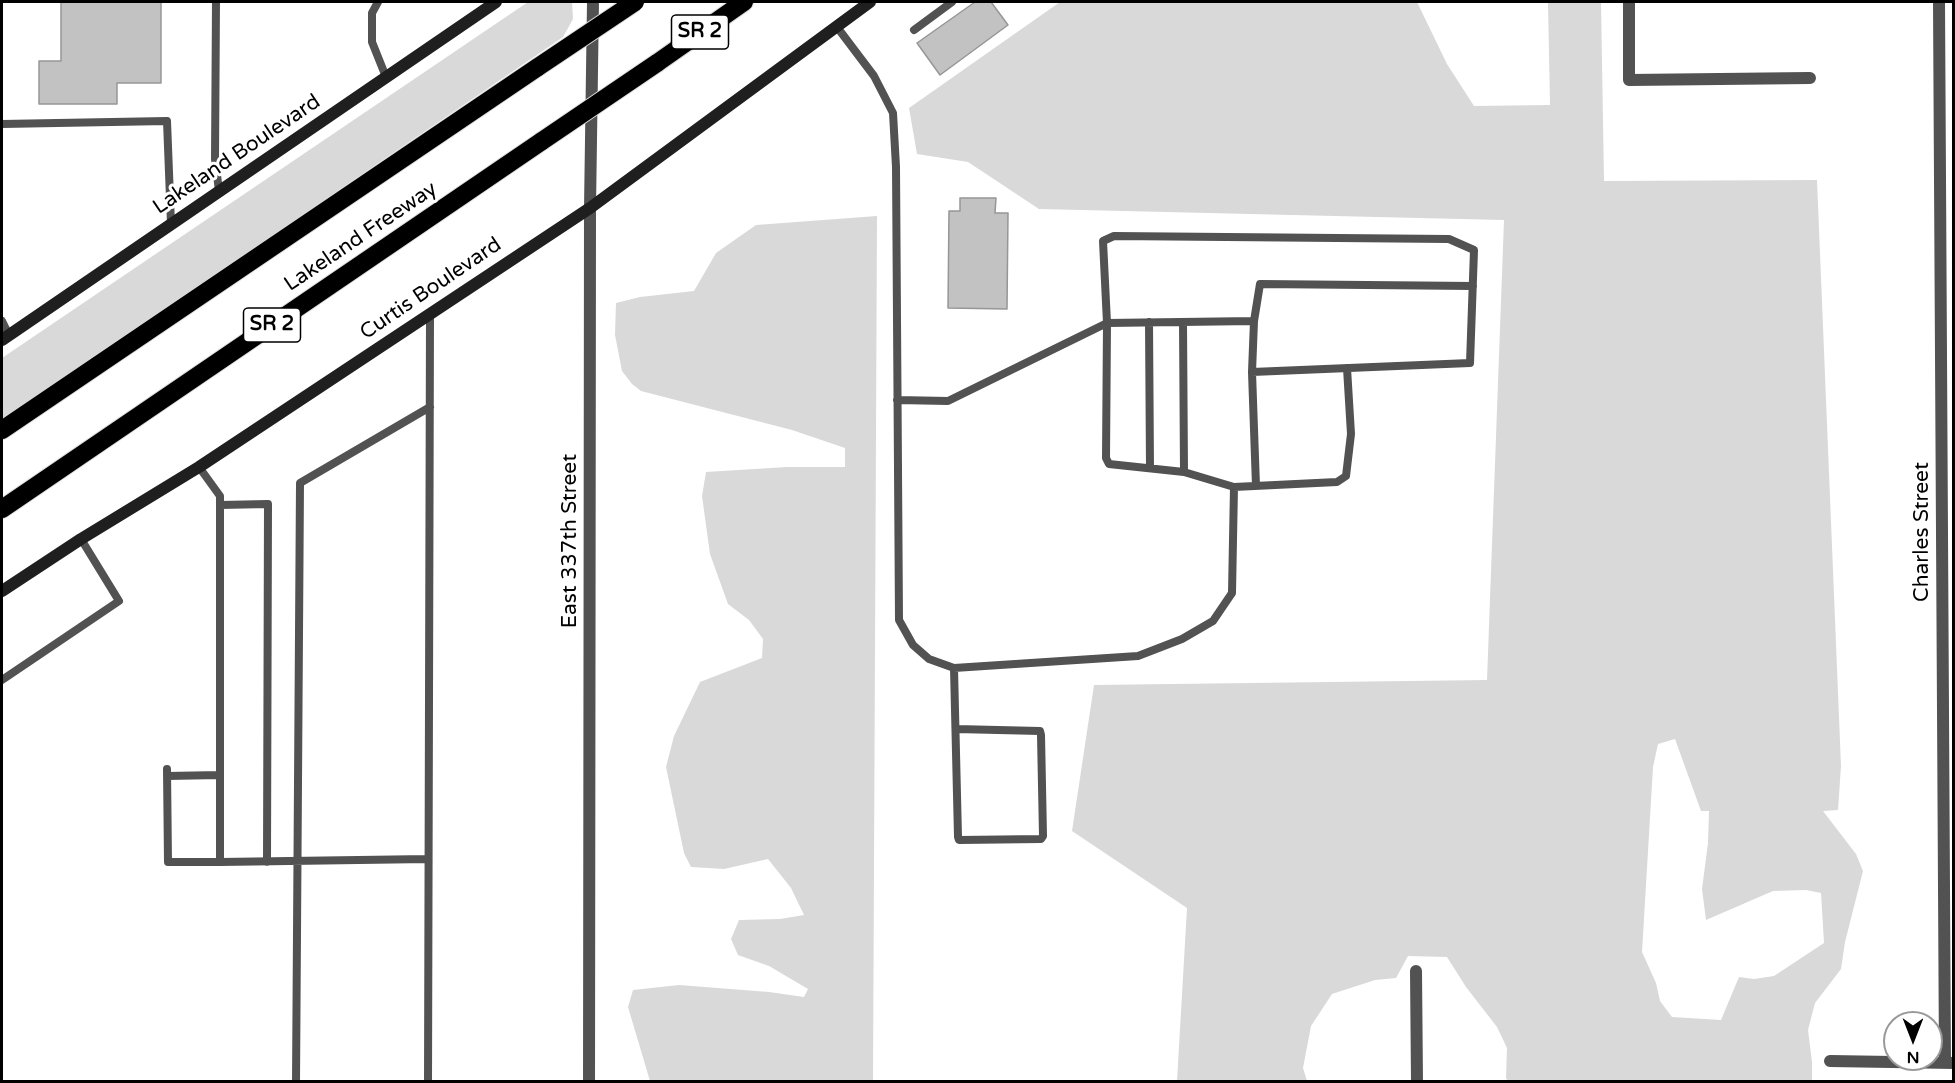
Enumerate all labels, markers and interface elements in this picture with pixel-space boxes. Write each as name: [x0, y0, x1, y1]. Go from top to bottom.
road number: SR 2: [672, 15, 728, 49]
street label: Lakeland Boulevard: [149, 90, 325, 220]
street label: Lakeland Freeway: [280, 177, 442, 297]
street label: Curtis Boulevard: [356, 232, 506, 346]
road number: SR 2: [244, 308, 300, 342]
street label: East 337th Street: [557, 454, 583, 628]
street label: Charles Street: [1909, 462, 1935, 602]
north arrow: [1883, 1011, 1943, 1071]
text: N: [1907, 1047, 1919, 1067]

